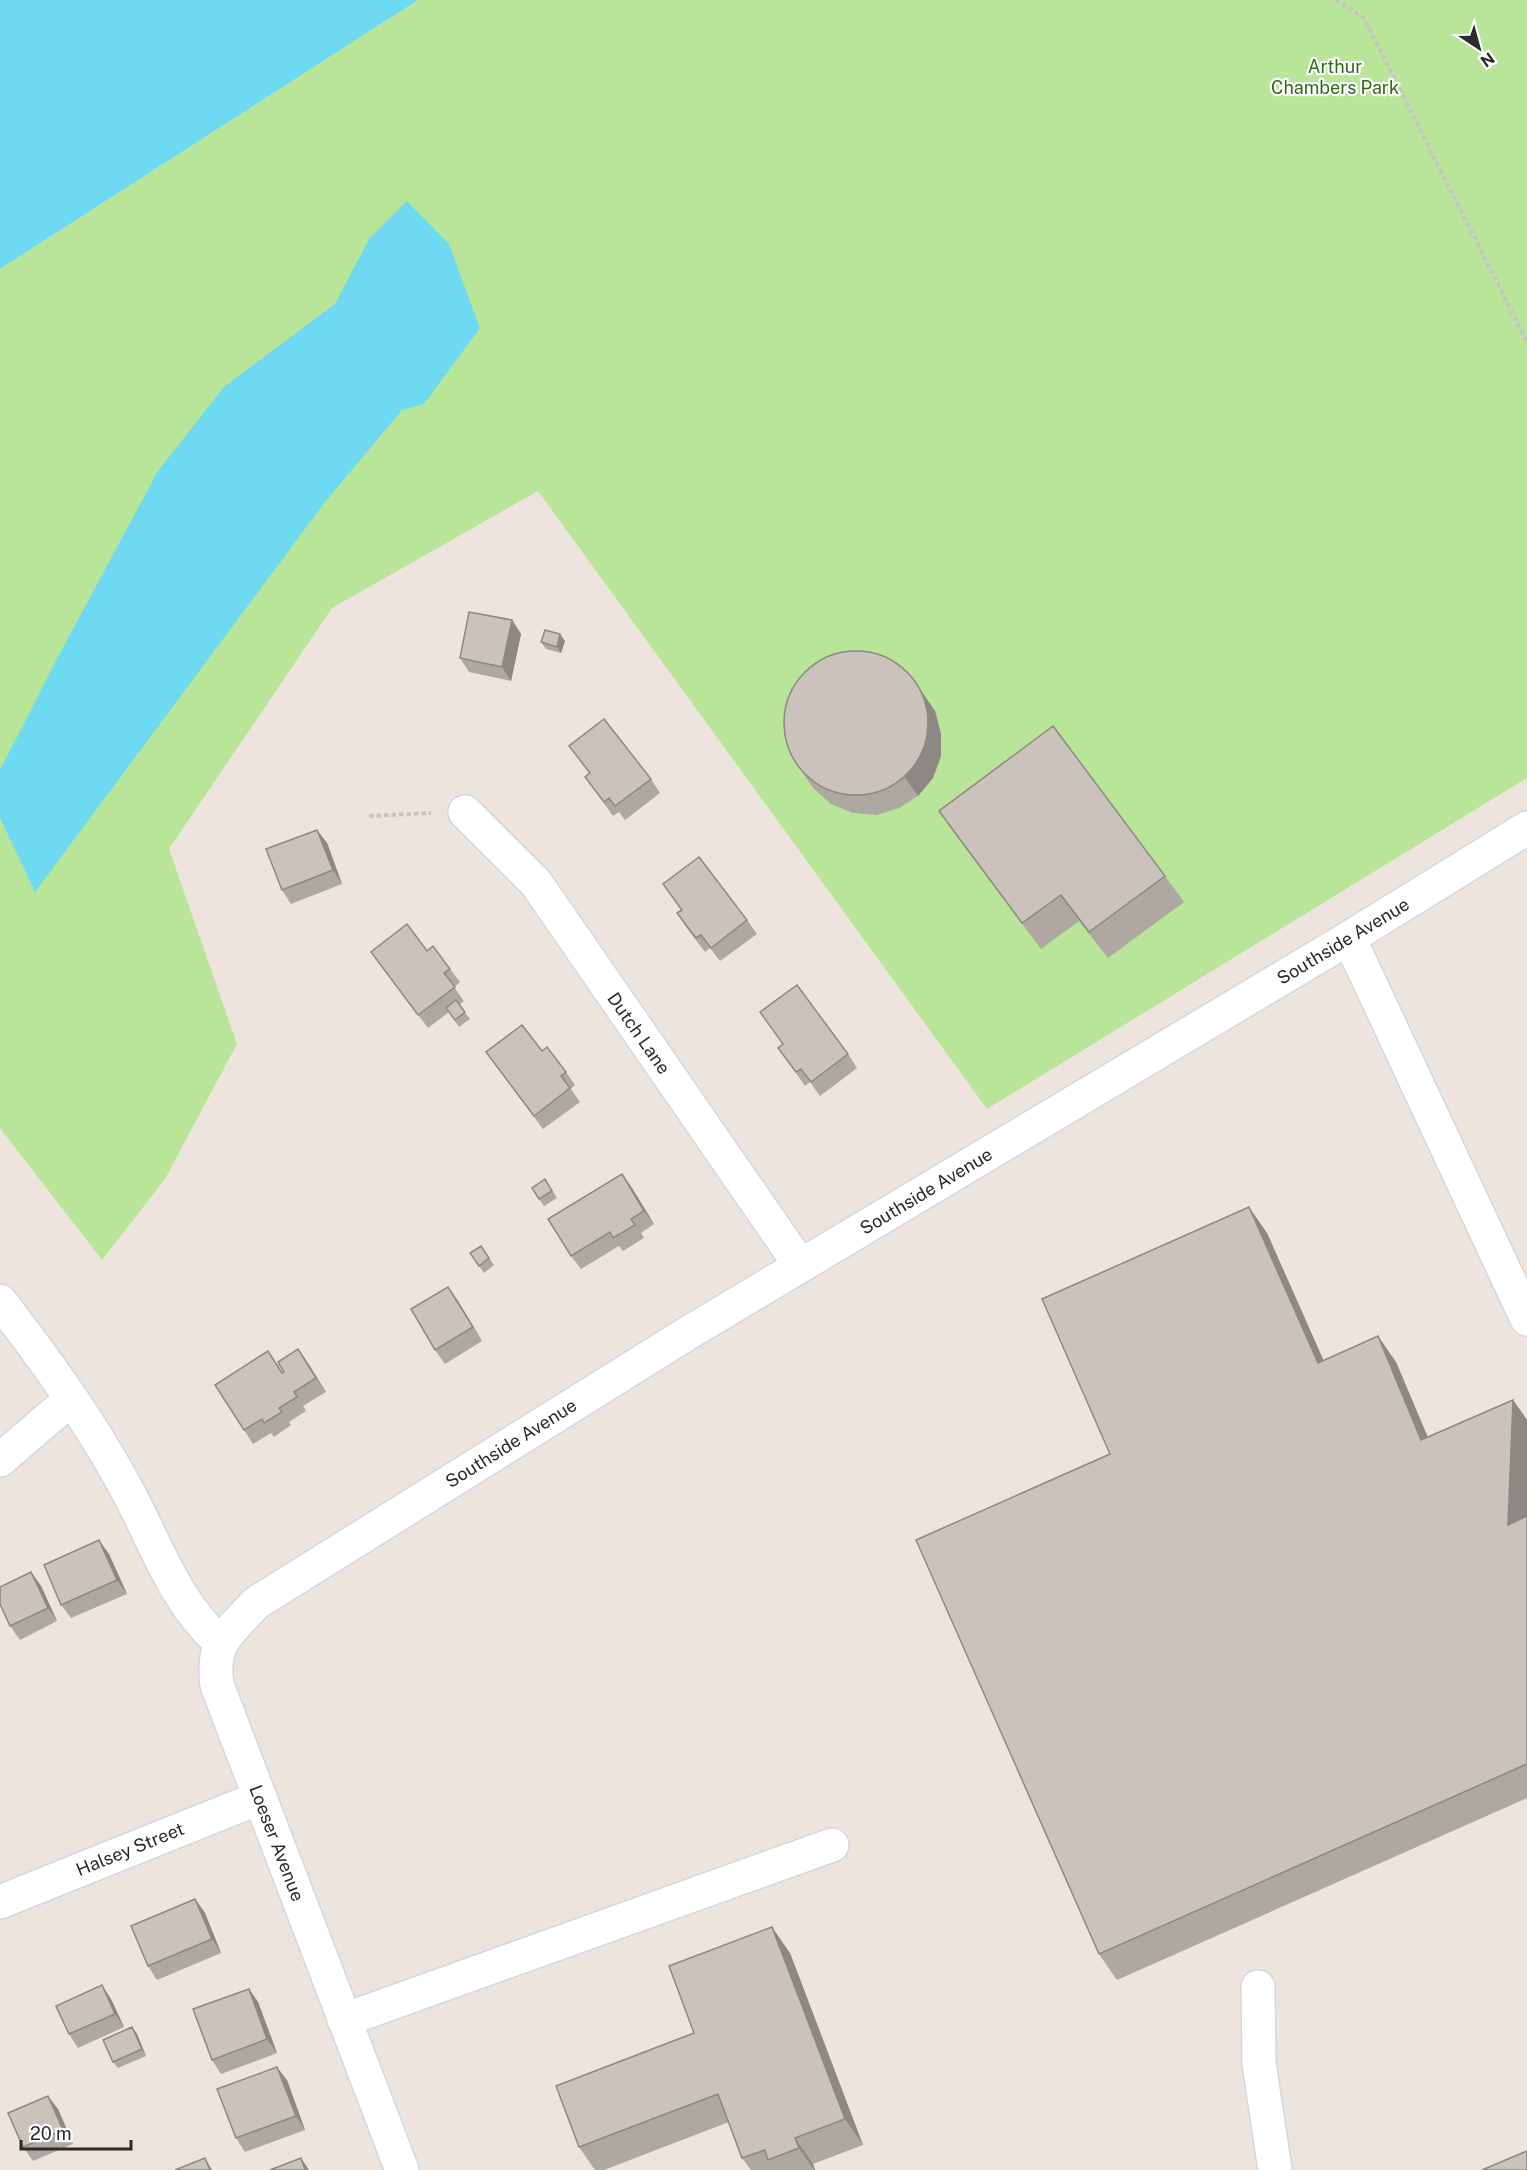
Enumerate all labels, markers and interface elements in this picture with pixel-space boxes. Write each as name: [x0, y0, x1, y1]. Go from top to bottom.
north arrow: [1449, 18, 1509, 78]
text: N: [1477, 48, 1498, 71]
park label: Arthur Chambers Park: [1271, 56, 1399, 98]
street label: Southside Avenue: [1273, 893, 1413, 989]
street label: Dutch Lane: [603, 988, 675, 1078]
street label: Southside Avenue: [856, 1143, 996, 1239]
street label: Southside Avenue: [442, 1394, 580, 1492]
street label: Loeser Avenue: [245, 1782, 309, 1904]
street label: Halsey Street: [73, 1818, 187, 1880]
scale bar: [21, 2113, 130, 2151]
text: 20 m: [30, 2123, 72, 2144]

